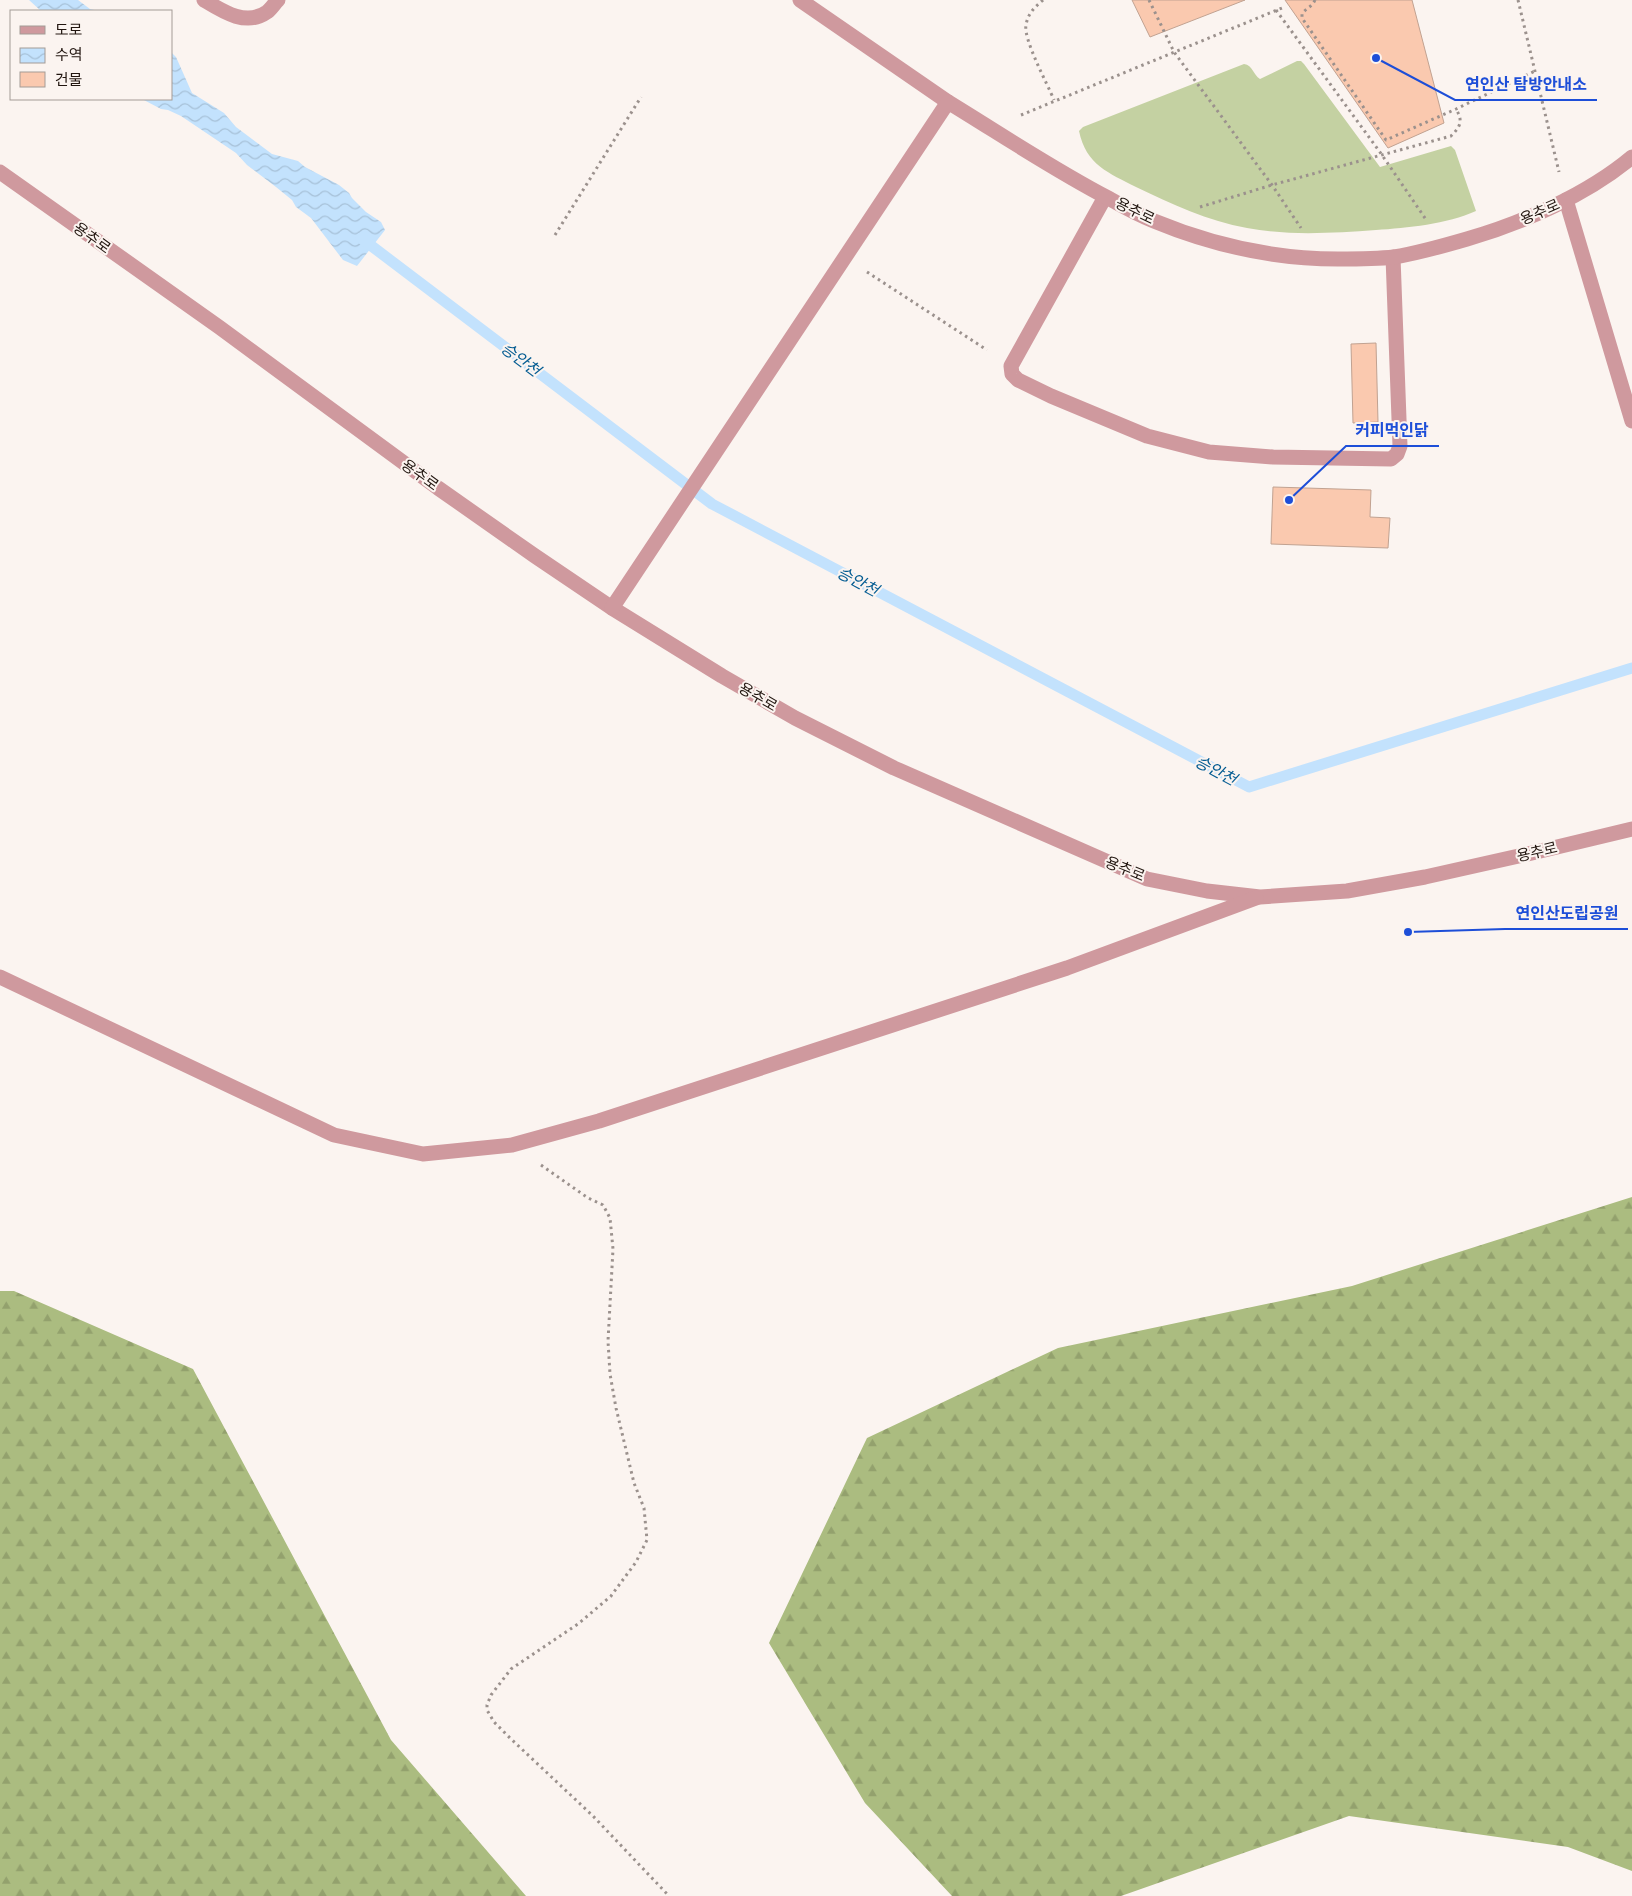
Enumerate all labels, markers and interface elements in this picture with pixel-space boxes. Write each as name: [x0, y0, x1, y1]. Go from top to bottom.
legend: [10, 10, 172, 100]
text: 도로: [55, 19, 83, 39]
text: 수역: [55, 44, 83, 64]
text: 건물: [55, 69, 83, 89]
callout: 연인산 탐방안내소: [1455, 69, 1597, 100]
text: 연인산 탐방안내소: [1465, 73, 1587, 95]
street label: 용추로: [1112, 192, 1158, 228]
street label: 용추로: [1517, 194, 1563, 229]
street label: 용추로: [70, 217, 115, 257]
water label: 승안천: [497, 337, 547, 382]
callout: 커피먹인닭: [1346, 415, 1439, 446]
text: 커피먹인닭: [1355, 419, 1429, 441]
street label: 용추로: [398, 454, 443, 494]
water label: 승안천: [833, 561, 885, 602]
street label: 용추로: [736, 677, 781, 715]
water label: 승안천: [1191, 750, 1243, 791]
street label: 용추로: [1514, 837, 1559, 865]
street label: 용추로: [1102, 851, 1148, 885]
callout: 연인산도립공원: [1505, 898, 1628, 929]
text: 연인산도립공원: [1515, 902, 1619, 924]

